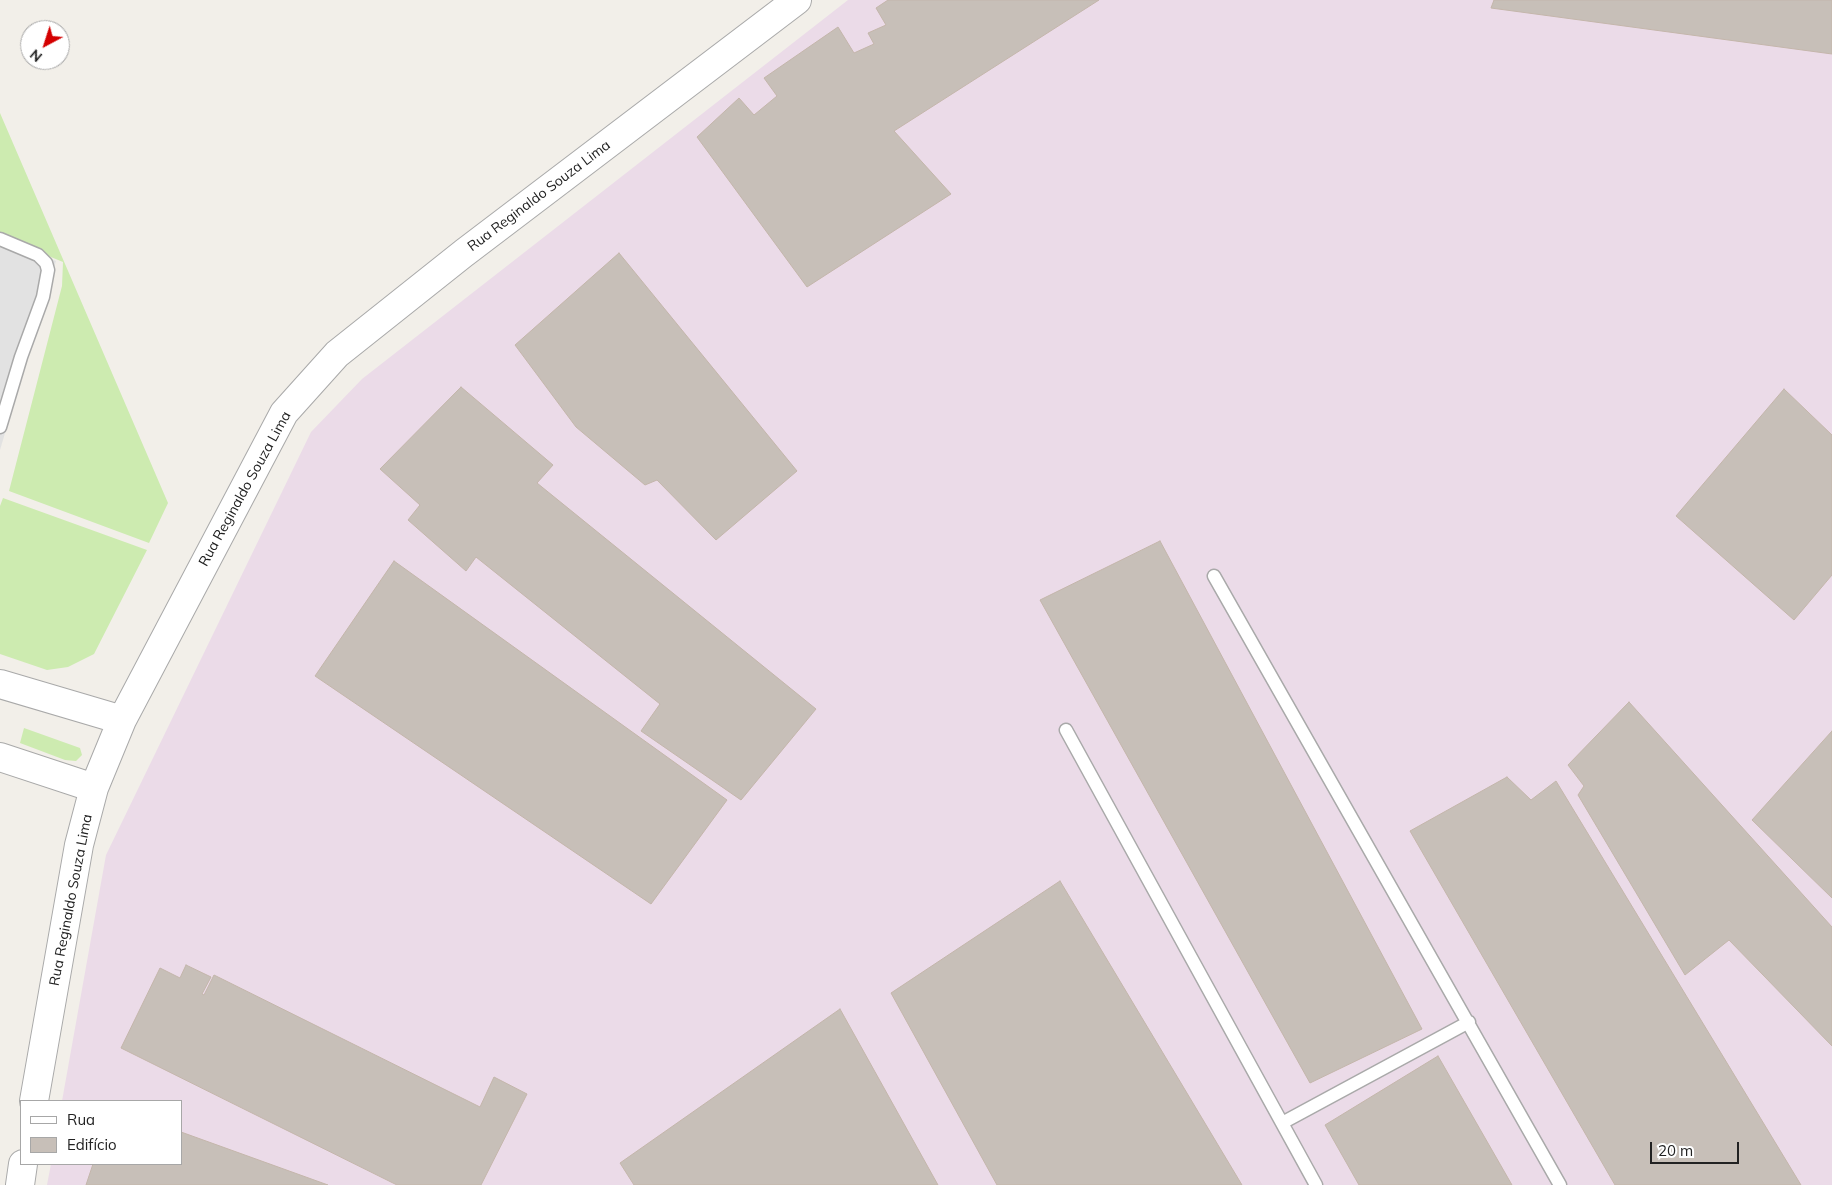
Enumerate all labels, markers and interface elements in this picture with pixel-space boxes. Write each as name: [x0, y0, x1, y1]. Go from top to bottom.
north arrow: [20, 20, 70, 70]
text: N: [26, 45, 46, 66]
street label: Rua Reginaldo Souza Lima: [464, 137, 614, 255]
street label: Rua Reginaldo Souza Lima: [195, 409, 295, 569]
street label: Rua Reginaldo Souza Lima: [46, 813, 96, 987]
legend: [20, 1100, 182, 1165]
text: Rua: [67, 1110, 95, 1129]
scale bar: [1652, 1132, 1741, 1164]
text: Edifício: [67, 1135, 117, 1154]
text: 20 m: [1658, 1141, 1693, 1160]

